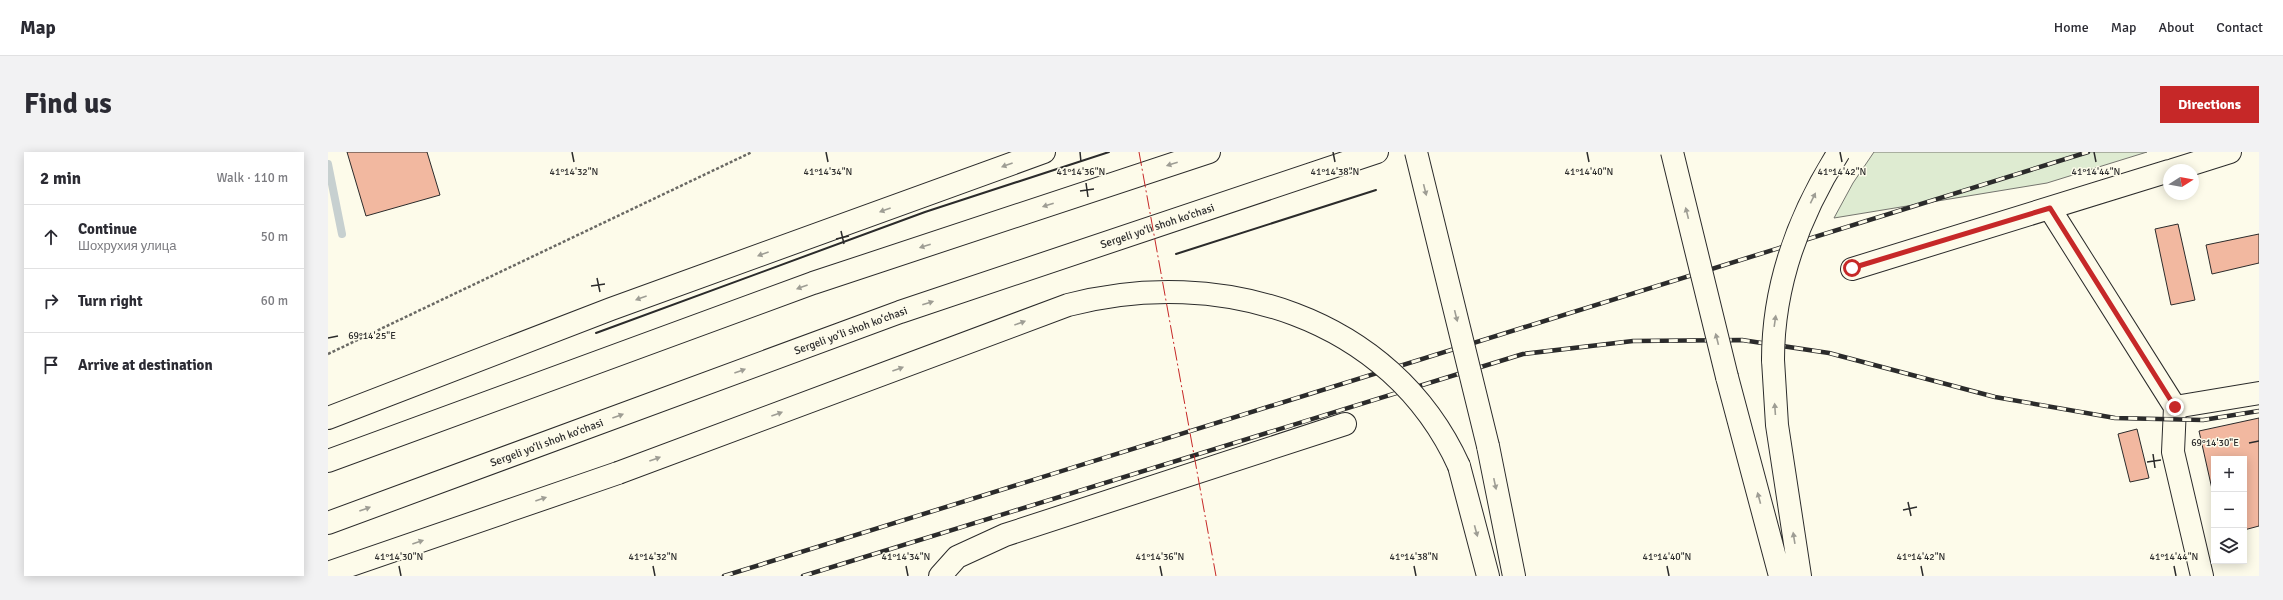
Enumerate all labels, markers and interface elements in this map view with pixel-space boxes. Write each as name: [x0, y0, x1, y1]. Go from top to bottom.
text: Map: [20, 16, 56, 40]
text: Home: [2054, 19, 2089, 36]
text: Map: [2111, 19, 2136, 36]
text: About: [2158, 19, 2194, 36]
text: Contact: [2216, 19, 2263, 36]
button: Directions: [2160, 86, 2259, 123]
text: Find us: [24, 87, 112, 121]
one-way arrow: [1166, 161, 1178, 167]
one-way arrow: [1001, 163, 1013, 169]
north arrow: [2163, 164, 2199, 200]
text: 41°14'32"N: [550, 166, 598, 178]
text: 41°14'34"N: [804, 166, 852, 178]
text: 41°14'36"N: [1057, 166, 1105, 178]
text: 41°14'38"N: [1311, 166, 1359, 178]
text: 41°14'40"N: [1565, 166, 1613, 178]
text: 41°14'42"N: [1818, 166, 1866, 178]
text: 41°14'44"N: [2072, 166, 2120, 178]
text: 2 min: [40, 168, 81, 189]
text: Walk · 110 m: [217, 170, 288, 186]
one-way arrow: [1423, 184, 1429, 196]
one-way arrow: [1810, 192, 1816, 203]
street label: Sergeli yo‘li shoh ko‘chasi: [1099, 201, 1216, 251]
one-way arrow: [1042, 202, 1054, 208]
one-way arrow: [1684, 206, 1690, 218]
one-way arrow: [879, 207, 891, 213]
text: Continue: [78, 220, 137, 238]
icon: ahead: [40, 226, 62, 248]
text: 50 m: [261, 229, 288, 245]
text: Шохрухия улица: [78, 238, 176, 254]
one-way arrow: [919, 243, 931, 249]
one-way arrow: [756, 251, 768, 257]
route start: [1843, 259, 1861, 277]
one-way arrow: [795, 285, 807, 291]
icon: right: [40, 290, 62, 312]
text: Turn right: [78, 292, 143, 310]
text: 60 m: [261, 293, 288, 309]
one-way arrow: [634, 296, 646, 302]
one-way arrow: [922, 299, 934, 305]
street label: Sergeli yo‘li shoh ko‘chasi: [792, 304, 909, 357]
one-way arrow: [1453, 310, 1459, 322]
one-way arrow: [1772, 315, 1778, 327]
one-way arrow: [1015, 320, 1027, 326]
text: 69°14'25"E: [348, 330, 396, 342]
one-way arrow: [1714, 333, 1720, 345]
icon: arrive: [40, 354, 62, 376]
text: Arrive at destination: [78, 356, 213, 374]
one-way arrow: [893, 365, 905, 371]
one-way arrow: [734, 367, 746, 373]
route end: [2166, 398, 2184, 416]
one-way arrow: [1772, 403, 1779, 415]
one-way arrow: [771, 410, 783, 416]
one-way arrow: [612, 412, 624, 418]
street label: Sergeli yo‘li shoh ko‘chasi: [488, 416, 605, 470]
text: 69°14'30"E: [2191, 437, 2239, 449]
one-way arrow: [649, 456, 661, 462]
map controls: [2211, 456, 2247, 564]
button: +: [2211, 456, 2247, 492]
one-way arrow: [1493, 478, 1499, 490]
one-way arrow: [1756, 491, 1762, 503]
button: −: [2211, 492, 2247, 528]
one-way arrow: [535, 496, 547, 502]
one-way arrow: [359, 506, 371, 512]
one-way arrow: [1474, 525, 1480, 537]
button: layers: [2211, 528, 2247, 564]
one-way arrow: [1791, 531, 1797, 544]
one-way arrow: [412, 539, 424, 545]
text: 41°14'30"N: [375, 551, 423, 563]
text: 41°14'32"N: [629, 551, 677, 563]
text: 41°14'34"N: [882, 551, 930, 563]
text: 41°14'36"N: [1136, 551, 1184, 563]
text: 41°14'38"N: [1390, 551, 1438, 563]
text: 41°14'40"N: [1643, 551, 1691, 563]
text: 41°14'42"N: [1897, 551, 1945, 563]
text: 41°14'44"N: [2150, 551, 2198, 563]

